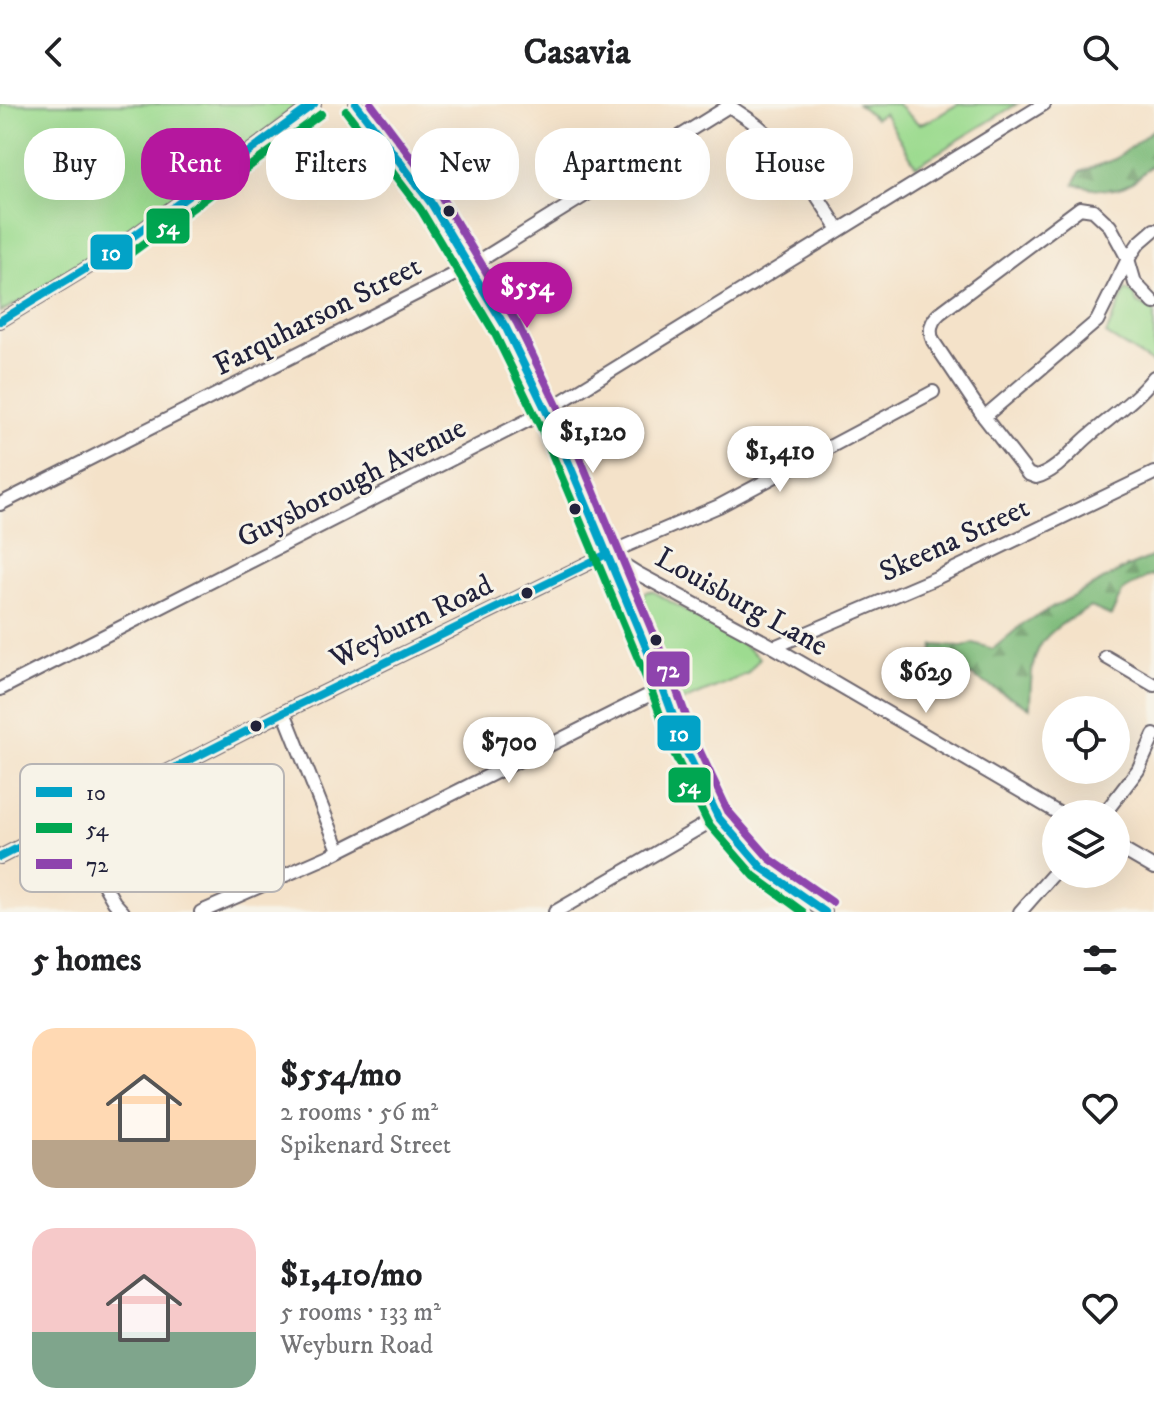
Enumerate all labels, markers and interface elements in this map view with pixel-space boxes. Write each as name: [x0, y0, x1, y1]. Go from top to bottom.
icon: back: [32, 30, 76, 74]
text: Casavia: [524, 30, 630, 75]
icon: search: [1078, 30, 1122, 74]
chip: Buy: [24, 128, 125, 200]
chip: Rent: [141, 128, 250, 200]
chip: Filters: [266, 128, 395, 200]
chip: New: [411, 128, 519, 200]
chip: Apartment: [535, 128, 710, 200]
chip: House: [726, 128, 853, 200]
unlabelled marker: [441, 203, 457, 219]
line badge: 54: [145, 207, 191, 245]
text: 54: [156, 214, 181, 241]
line badge: 10: [89, 233, 134, 271]
text: 10: [101, 240, 121, 267]
street label: Farquharson Street: [208, 248, 428, 385]
pin: $554: [480, 262, 574, 330]
text: $554: [500, 271, 554, 304]
pin: $1,120: [528, 407, 658, 475]
street label: Guysborough Avenue: [231, 410, 472, 557]
text: $1,120: [559, 416, 627, 449]
pin: $1,410: [715, 426, 845, 494]
text: $1,410: [745, 435, 815, 468]
street label: Skeena Street: [874, 490, 1035, 591]
unlabelled marker: [567, 501, 583, 517]
street label: Louisburg Lane: [649, 540, 834, 665]
street label: Weyburn Road: [323, 567, 499, 678]
unlabelled marker: [519, 585, 535, 601]
unlabelled marker: [648, 632, 664, 648]
pin: $629: [879, 647, 973, 715]
line badge: 72: [645, 650, 691, 688]
text: $629: [899, 656, 953, 689]
text: 72: [657, 657, 680, 684]
map controls: [1042, 696, 1130, 888]
button: locate: [1042, 696, 1130, 784]
line badge: 10: [656, 714, 702, 752]
pin: $700: [462, 717, 556, 785]
unlabelled marker: [248, 718, 264, 734]
text: 10: [669, 721, 689, 748]
text: $700: [481, 726, 537, 759]
legend: [20, 764, 284, 892]
line badge: 54: [667, 766, 712, 804]
text: 54: [677, 773, 702, 800]
text: 10: [86, 780, 106, 807]
button: layers: [1042, 800, 1130, 888]
text: 54: [86, 816, 110, 843]
text: 72: [86, 852, 109, 879]
icon: filters: [1078, 938, 1122, 982]
text: 5 homes: [32, 939, 141, 981]
text: $554/mo: [280, 1054, 401, 1096]
icon: home: [96, 1060, 192, 1156]
icon: heart: [1078, 1086, 1122, 1130]
text: 2 rooms · 56 m²: [280, 1096, 438, 1129]
text: Spikenard Street: [280, 1129, 451, 1162]
text: $1,410/mo: [280, 1254, 422, 1296]
icon: home: [96, 1260, 192, 1356]
icon: heart: [1078, 1286, 1122, 1330]
text: 5 rooms · 133 m²: [280, 1296, 441, 1329]
text: Weyburn Road: [280, 1329, 433, 1362]

